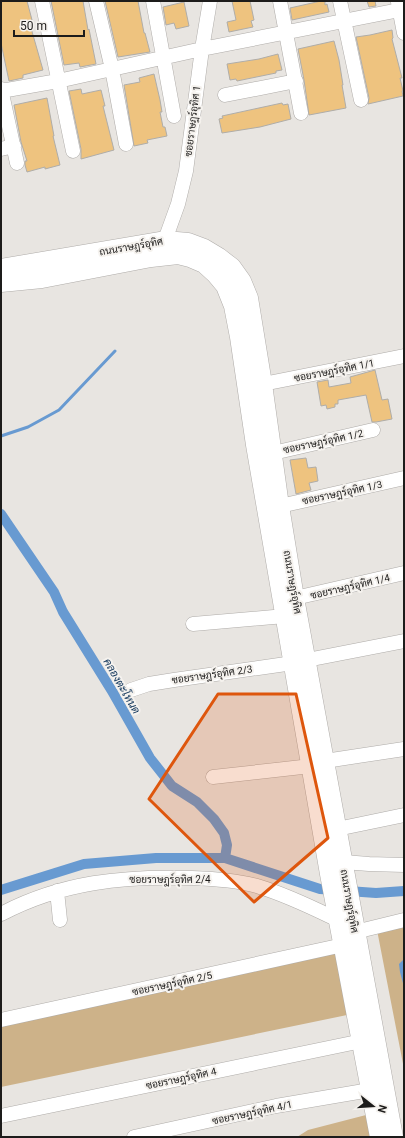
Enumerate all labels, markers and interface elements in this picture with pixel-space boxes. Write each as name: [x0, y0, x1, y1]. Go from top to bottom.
scale bar: [14, 12, 84, 38]
text: 50 m: [20, 19, 47, 33]
street label: ซอยราษฎร์อุทิศ 1: [181, 85, 204, 158]
street label: ถนนราษฎร์อุทิศ: [98, 234, 164, 259]
street label: ซอยราษฎร์อุทิศ 1/1: [293, 355, 376, 386]
street label: ซอยราษฎร์อุทิศ 1/2: [282, 426, 365, 457]
street label: ซอยราษฎร์อุทิศ 1/3: [301, 477, 384, 508]
street label: ถนนราษฎร์อุทิศ: [280, 549, 305, 615]
street label: ซอยราษฎร์อุทิศ 1/4: [309, 570, 392, 603]
water label: คลองตะโหนด: [101, 655, 144, 716]
street label: ซอยราษฎร์อุทิศ 2/3: [171, 661, 253, 688]
street label: ถนนราษฎร์อุทิศ: [337, 868, 362, 934]
street label: ซอยราษฎร์อุทิศ 2/4: [129, 872, 211, 887]
street label: ซอยราษฎร์อุทิศ 2/5: [131, 968, 214, 999]
street label: ซอยราษฎร์อุทิศ 4: [144, 1064, 218, 1093]
north arrow: [353, 1086, 393, 1126]
street label: ซอยราษฎร์อุทิศ 4/1: [211, 1097, 294, 1128]
text: N: [375, 1103, 389, 1115]

